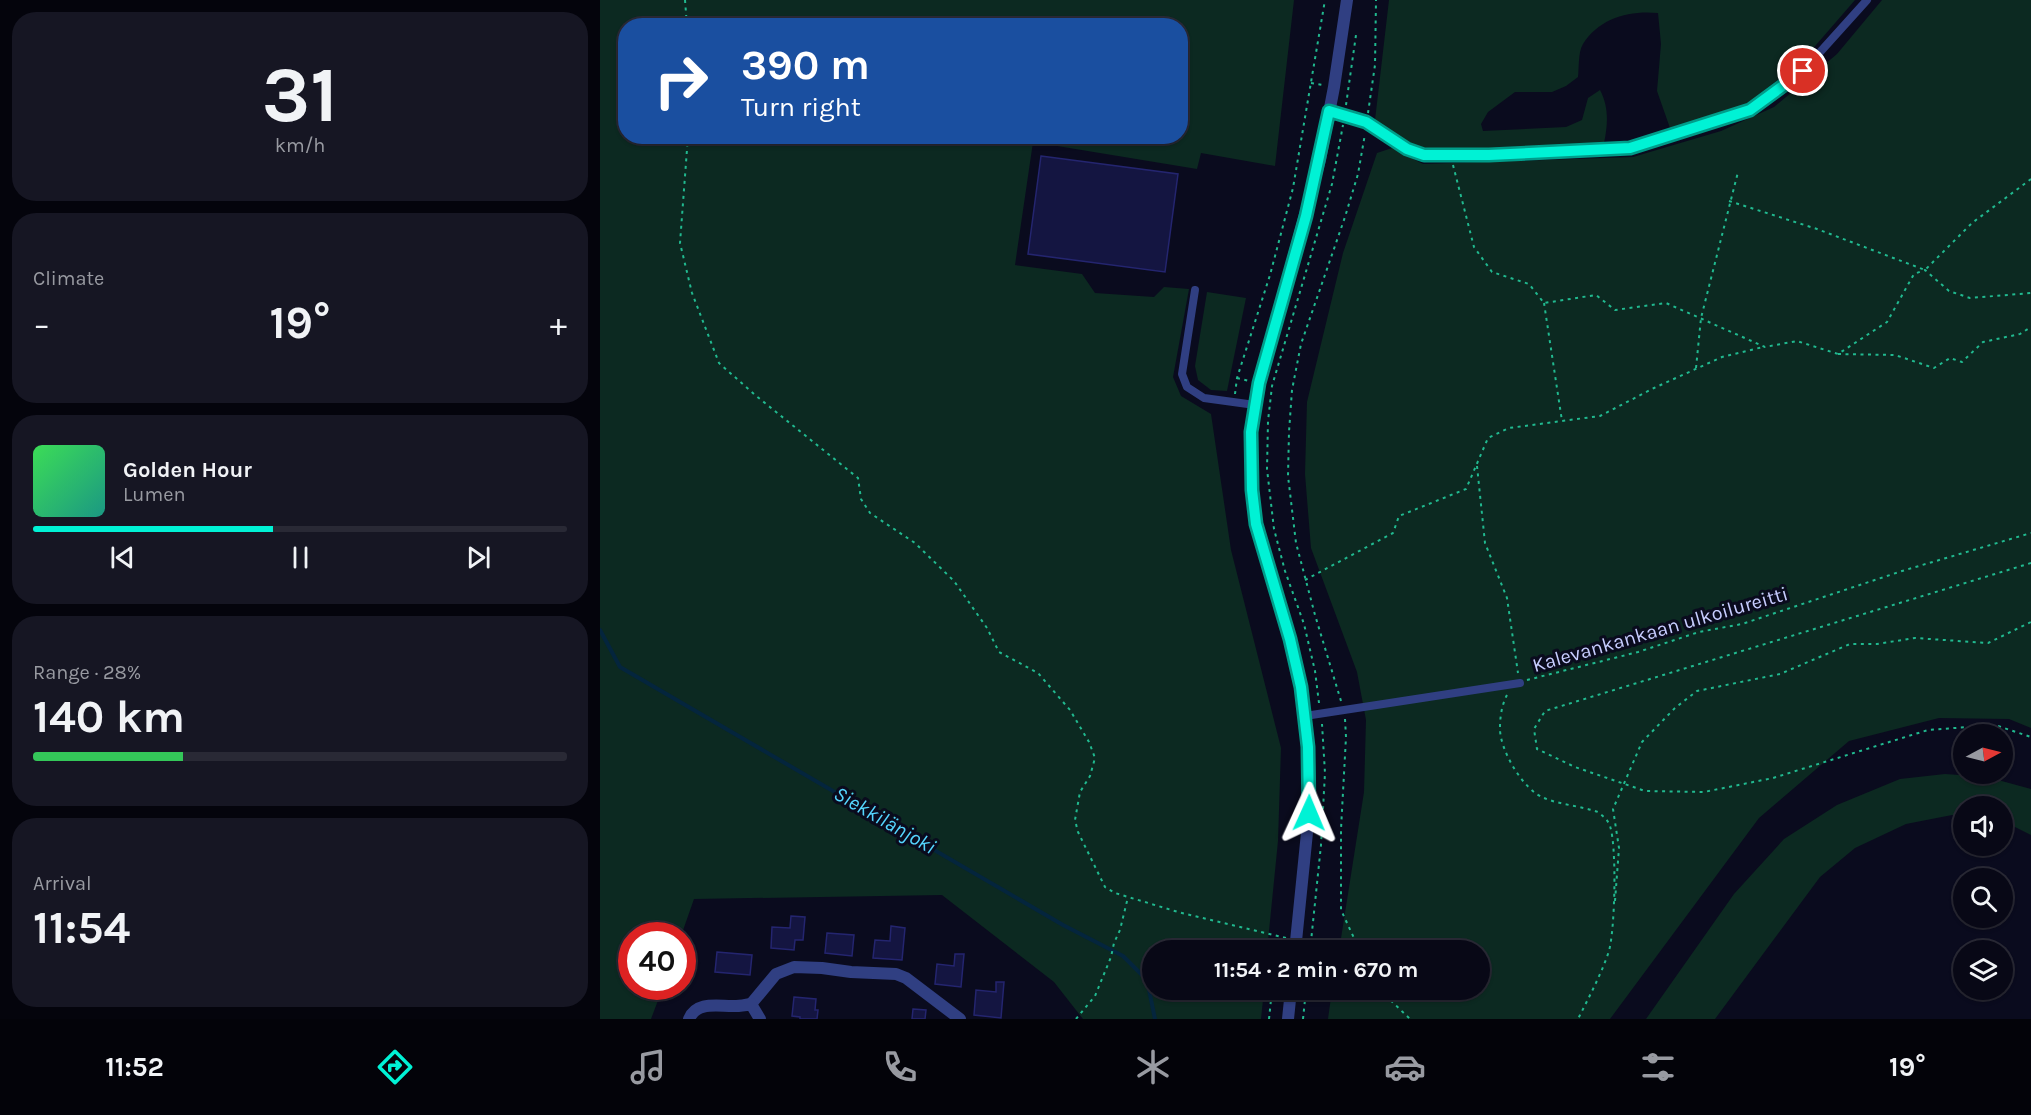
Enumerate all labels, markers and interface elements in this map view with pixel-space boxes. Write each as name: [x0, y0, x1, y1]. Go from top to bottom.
text: 390 m: [741, 40, 870, 90]
icon: right: [642, 42, 720, 120]
pin: [1777, 45, 1828, 96]
text: 31: [262, 49, 338, 141]
icon: arrive: [1786, 54, 1819, 87]
text: Turn right: [741, 91, 861, 123]
text: km/h: [275, 134, 325, 157]
text: Climate: [33, 267, 104, 290]
text: 19°: [270, 297, 330, 349]
text: −: [33, 305, 50, 343]
text: +: [550, 305, 567, 343]
text: Golden Hour: [123, 457, 252, 483]
text: Lumen: [123, 483, 186, 506]
icon: previous: [106, 541, 139, 574]
icon: pause: [284, 541, 317, 574]
icon: next: [462, 541, 495, 574]
street label: Kalevankankaan ulkoilureitti: [1530, 582, 1791, 677]
text: Range · 28%: [33, 661, 141, 684]
text: 140 km: [33, 691, 185, 743]
north arrow: [1953, 724, 2013, 784]
map controls: [1953, 724, 2013, 1000]
water label: Siekkilänjoki: [830, 781, 941, 859]
position arrow: [1277, 781, 1341, 845]
button: sound: [1953, 796, 2013, 856]
button: search: [1953, 868, 2013, 928]
text: Arrival: [33, 872, 92, 895]
text: 11:54: [33, 902, 130, 954]
speed limit sign: 40: [618, 922, 696, 1000]
button: layers: [1953, 940, 2013, 1000]
text: 11:54 · 2 min · 670 m: [1214, 957, 1418, 983]
icon: directions: [374, 1046, 416, 1088]
icon: music: [627, 1046, 669, 1088]
icon: phone: [879, 1046, 921, 1088]
icon: climate: [1132, 1046, 1174, 1088]
icon: car: [1384, 1046, 1426, 1088]
icon: filters: [1637, 1046, 1679, 1088]
text: 11:52: [105, 1051, 164, 1083]
text: 19°: [1889, 1051, 1926, 1083]

